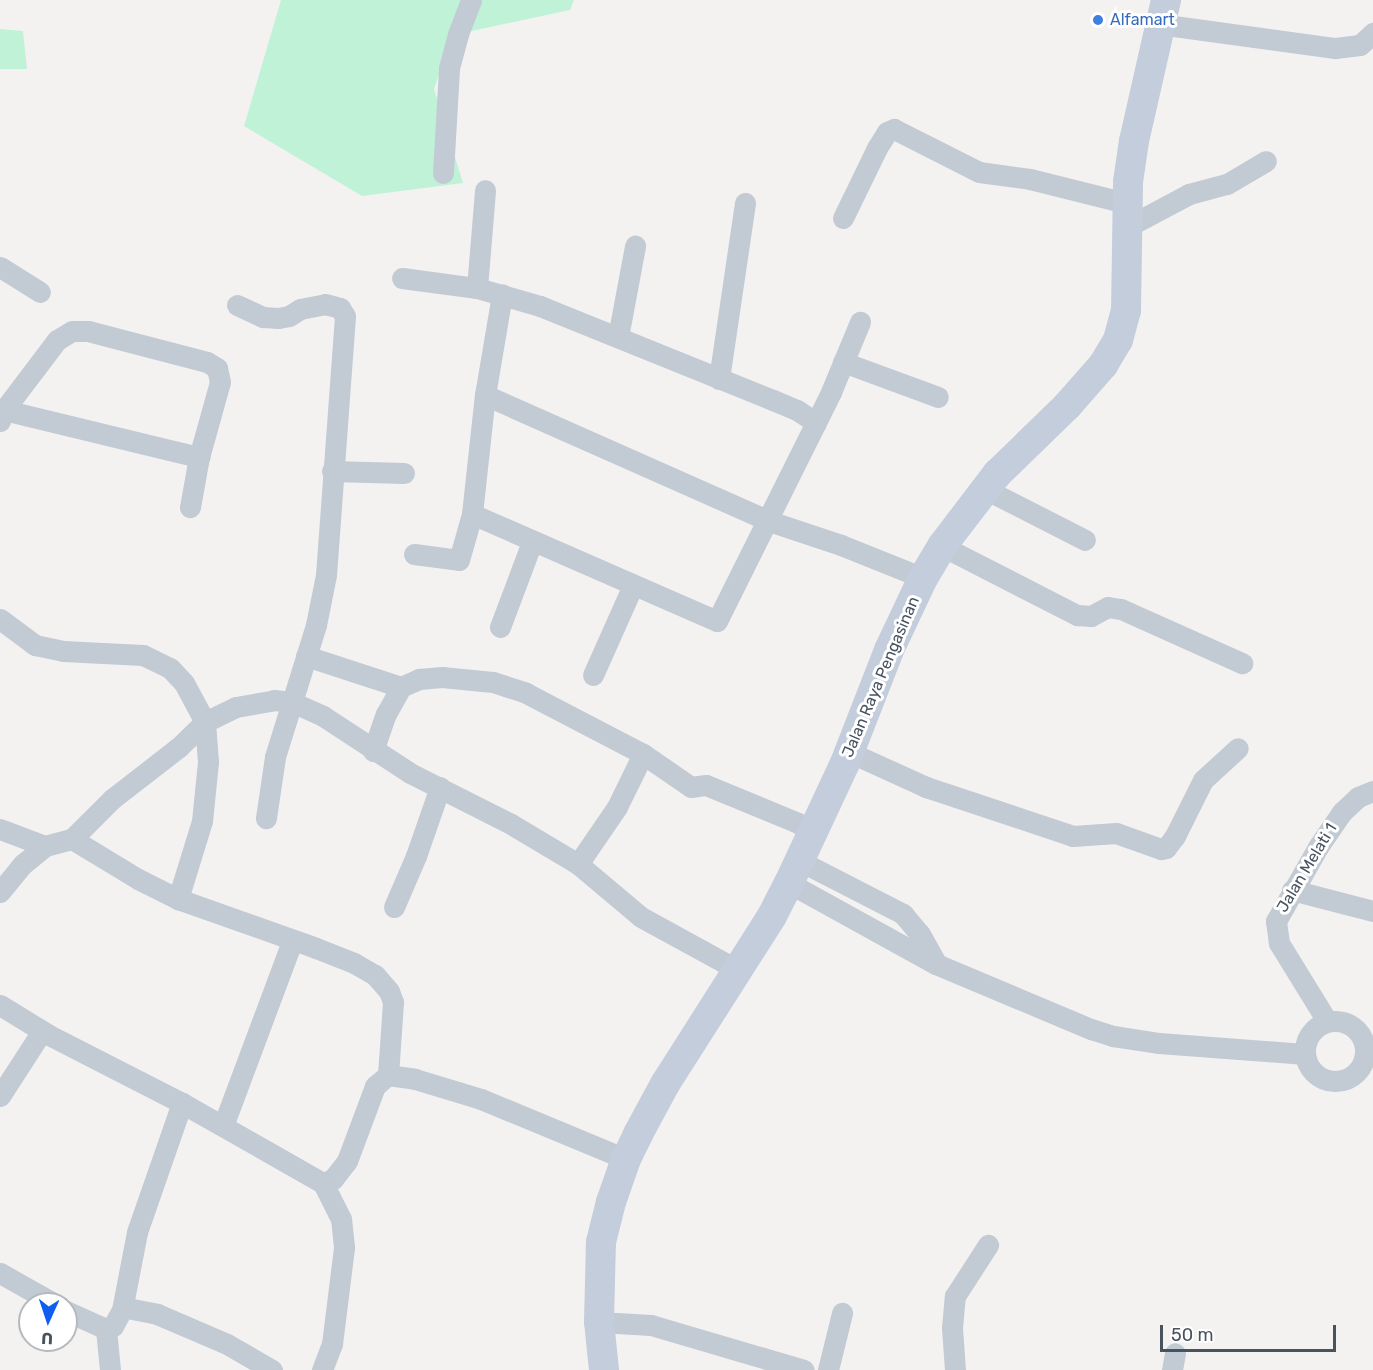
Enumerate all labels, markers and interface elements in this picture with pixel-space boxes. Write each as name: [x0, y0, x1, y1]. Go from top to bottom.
place label: Alfamart: [1110, 10, 1175, 30]
marker: Alfamart: [1091, 13, 1105, 27]
street label: Jalan Raya Pengasinan: [838, 594, 924, 760]
street label: Jalan Melati 1: [1273, 820, 1341, 916]
north arrow: [18, 1292, 78, 1352]
scale bar: [1163, 1313, 1338, 1351]
text: 50 m: [1171, 1324, 1214, 1346]
text: U: [41, 1329, 53, 1348]

